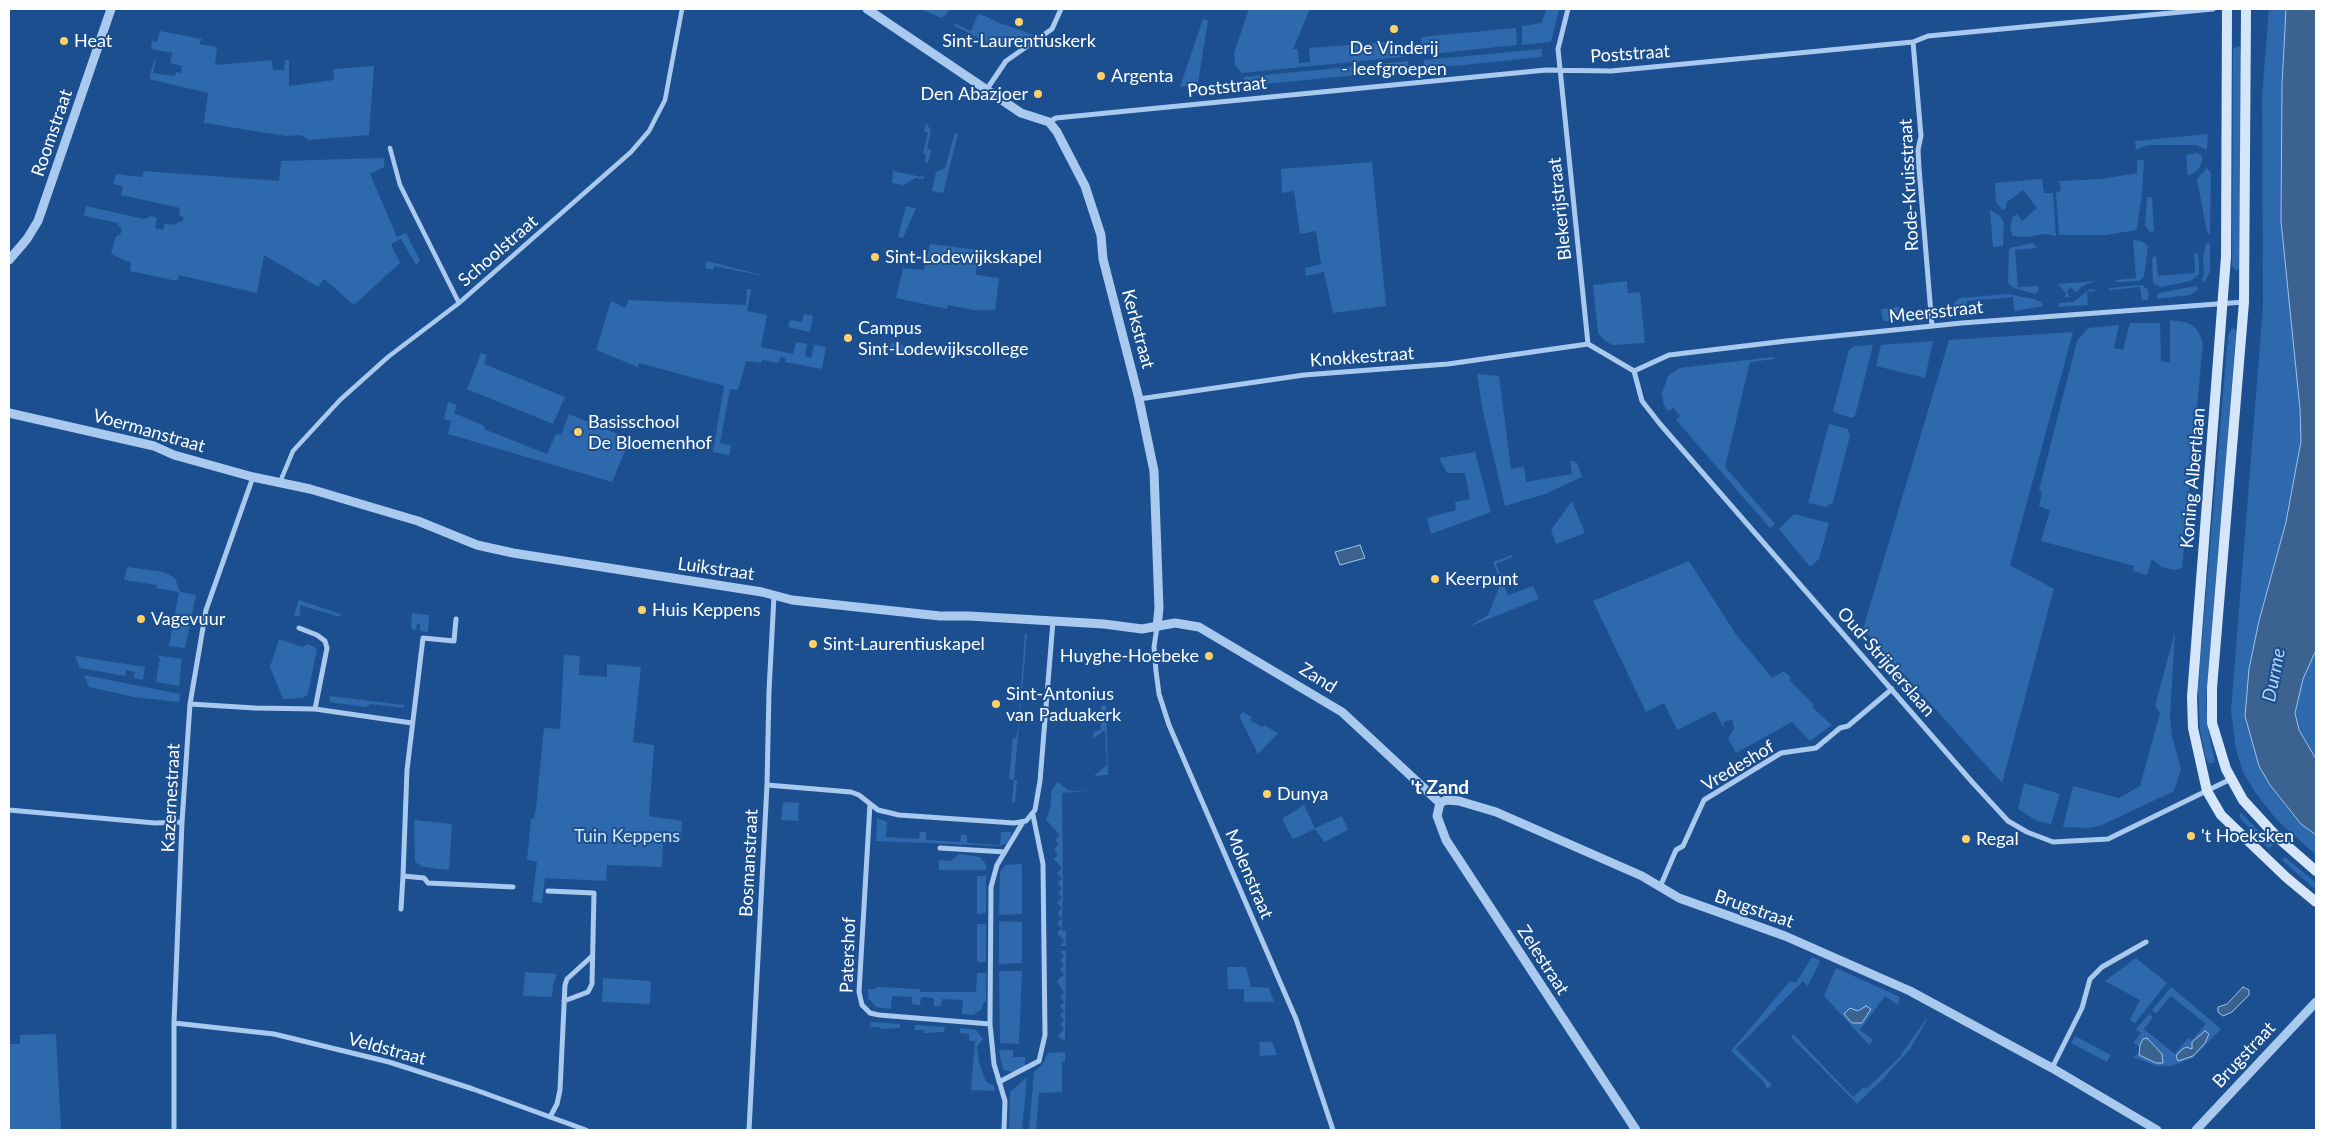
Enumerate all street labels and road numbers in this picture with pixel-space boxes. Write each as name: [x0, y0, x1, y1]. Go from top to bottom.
street label: Poststraat: [1590, 40, 1670, 68]
street label: Poststraat: [1186, 72, 1268, 102]
street label: Roomstraat: [27, 87, 77, 179]
street label: Rode-Kruisstraat: [1895, 118, 1923, 252]
street label: Blekerijstraat: [1544, 156, 1576, 262]
street label: Schoolstraat: [454, 211, 542, 291]
street label: Kerkstraat: [1117, 287, 1159, 371]
street label: Meersstraat: [1888, 296, 1984, 328]
street label: Knokkestraat: [1309, 343, 1415, 371]
street label: Voermanstraat: [90, 405, 208, 457]
street label: Koning Albertlaan: [2176, 407, 2210, 549]
street label: Luikstraat: [676, 553, 756, 585]
street label: Oud-Strijderslaan: [1833, 603, 1939, 721]
street label: Zand: [1295, 658, 1341, 698]
street label: Vredeshof: [1698, 736, 1778, 796]
street label: Kazernestraat: [157, 743, 185, 853]
street label: Bosmanstraat: [735, 808, 763, 918]
street label: Molenstraat: [1220, 826, 1278, 922]
street label: Brugstraat: [1712, 885, 1796, 933]
street label: Patershof: [836, 917, 860, 993]
street label: Zelestraat: [1513, 921, 1573, 999]
street label: Brugstraat: [2208, 1018, 2280, 1092]
street label: Veldstraat: [346, 1028, 428, 1070]

